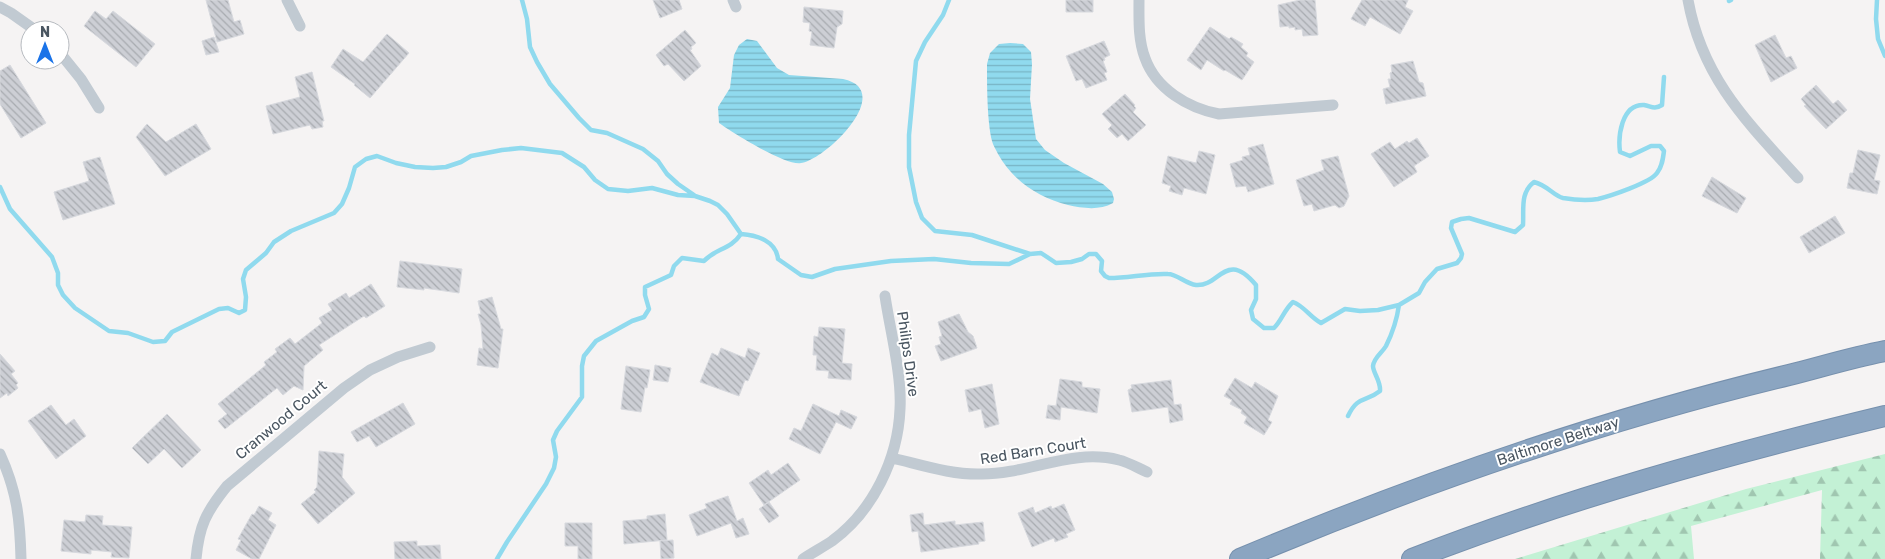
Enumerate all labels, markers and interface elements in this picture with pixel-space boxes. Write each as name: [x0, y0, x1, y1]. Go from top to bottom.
north arrow: [20, 20, 70, 70]
text: N: [40, 24, 50, 41]
street label: Philips Drive: [893, 310, 923, 398]
street label: Cranwood Court: [232, 376, 330, 463]
street label: Baltimore Beltway: [1495, 413, 1621, 469]
street label: Red Barn Court: [979, 434, 1087, 468]

